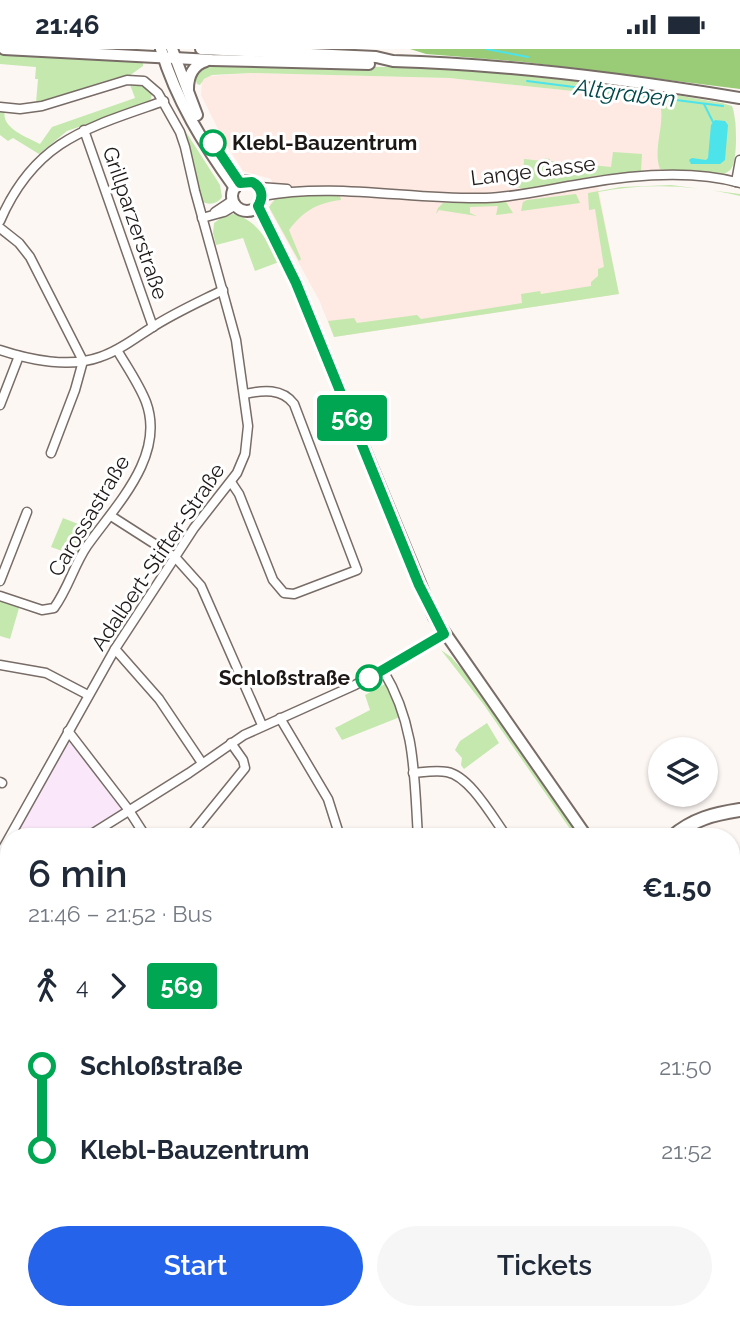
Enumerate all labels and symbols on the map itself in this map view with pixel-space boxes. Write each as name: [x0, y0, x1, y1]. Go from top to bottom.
water label: Altgraben: [571, 73, 677, 112]
marker: Klebl-Bauzentrum: [200, 130, 226, 156]
place label: Klebl-Bauzentrum: [232, 130, 417, 155]
street label: Grillparzerstraße: [98, 143, 173, 302]
street label: Lange Gasse: [469, 150, 597, 191]
line badge: 569: [312, 395, 392, 441]
street label: Carossastraße: [43, 451, 135, 581]
street label: Adalbert-Stifter-Straße: [86, 458, 230, 655]
place label: Schloßstraße: [219, 665, 350, 690]
marker: Schloßstraße: [356, 665, 382, 691]

